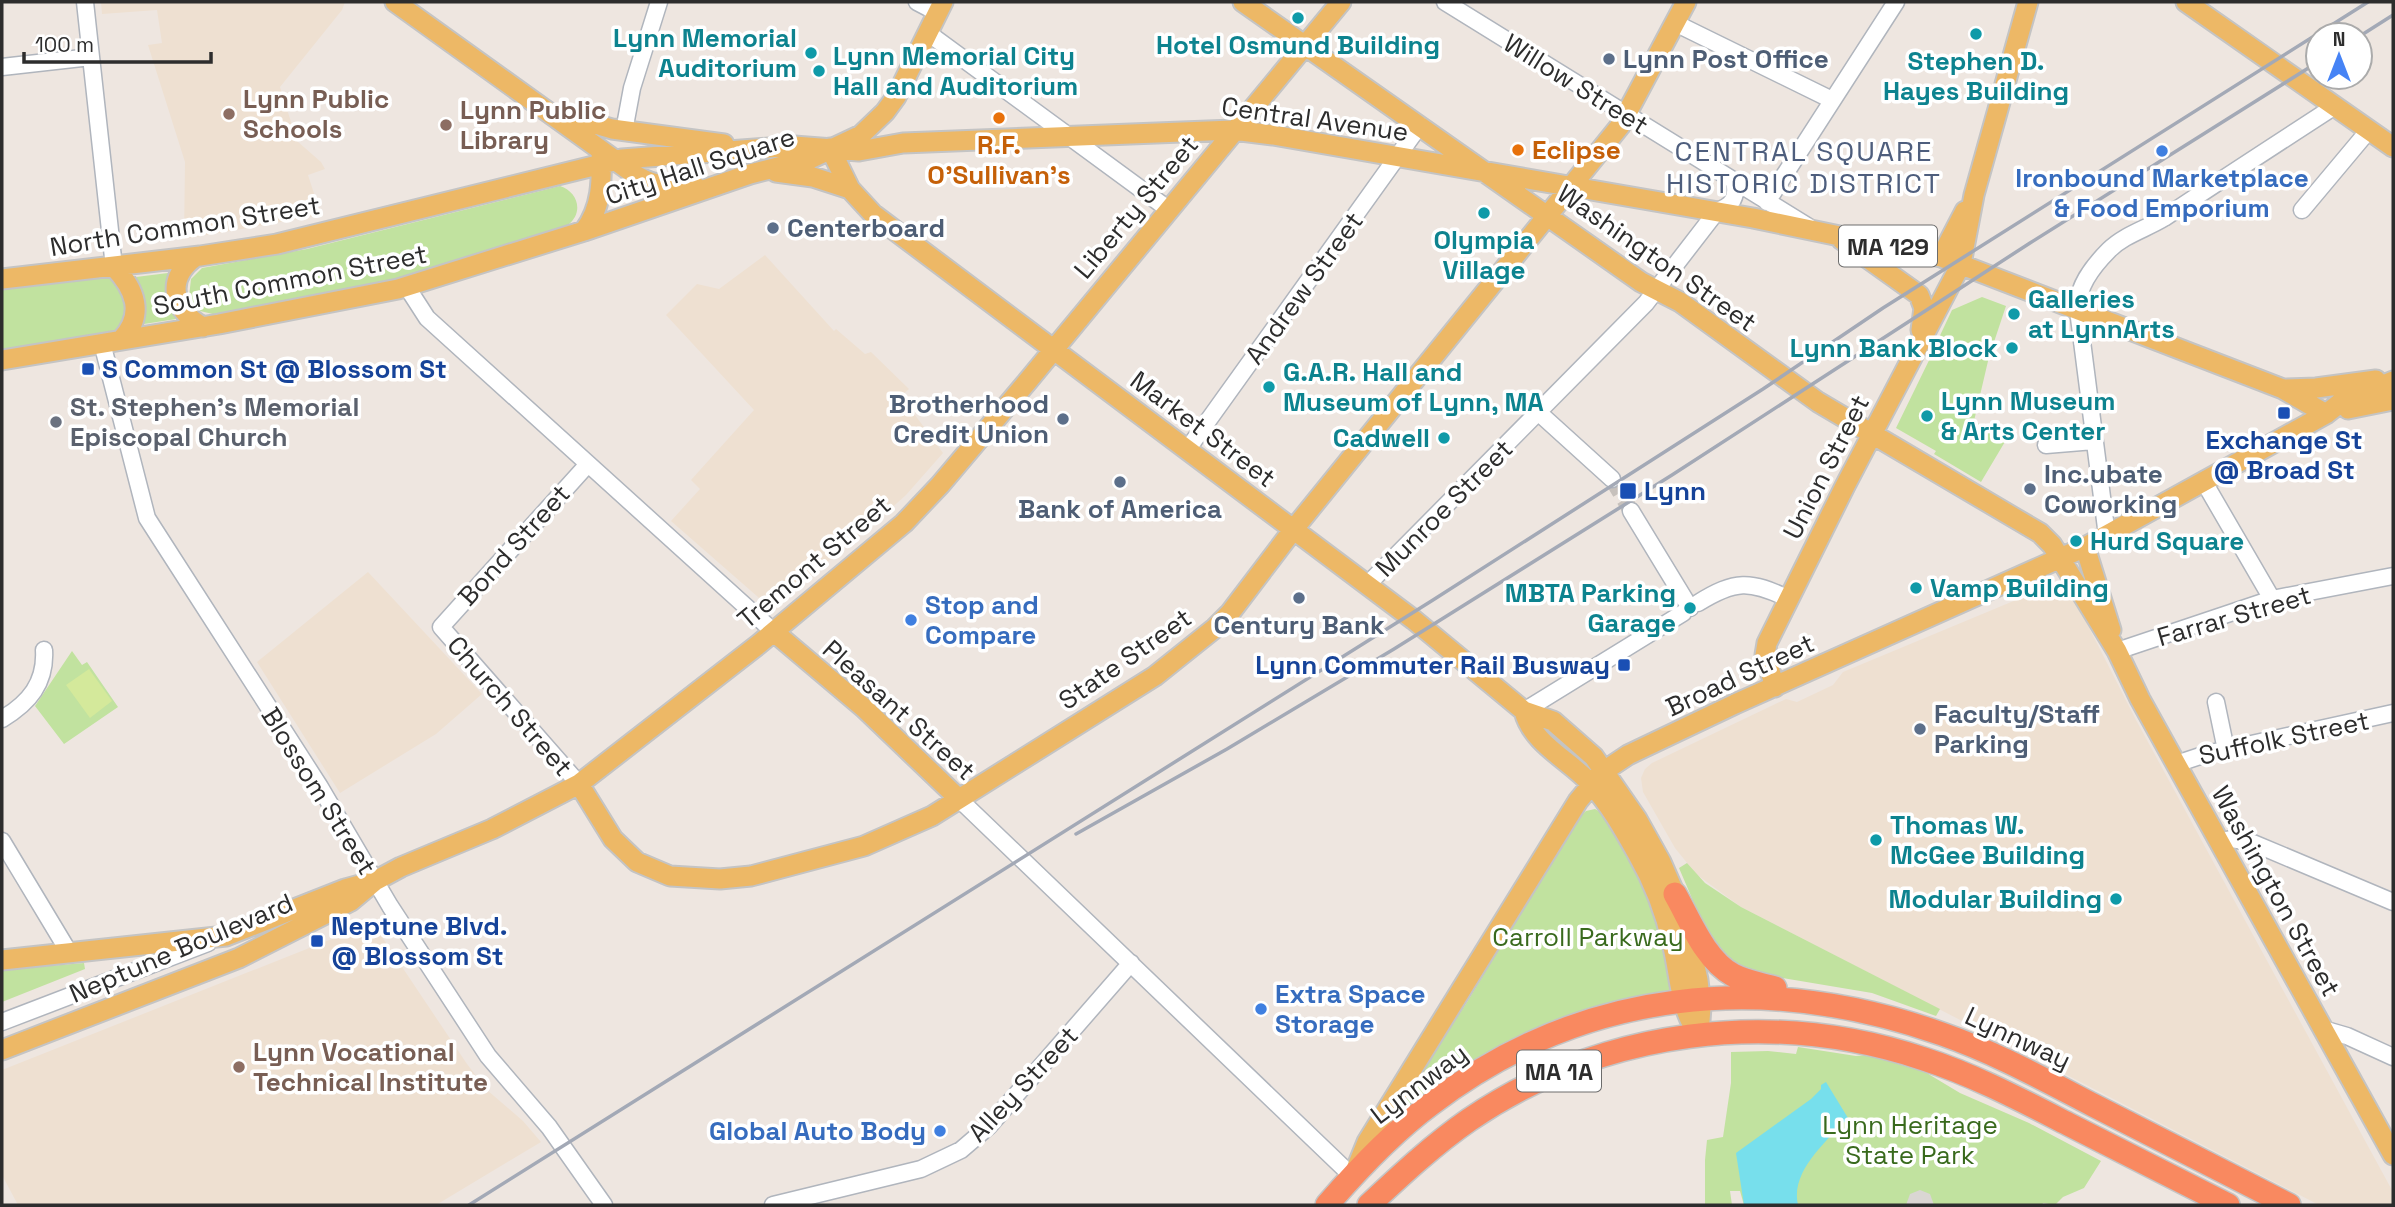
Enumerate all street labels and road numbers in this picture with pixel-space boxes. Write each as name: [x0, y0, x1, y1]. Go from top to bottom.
street label: Willow Street: [1497, 26, 1655, 142]
street label: Central Avenue: [1219, 89, 1411, 149]
street label: City Hall Square: [601, 119, 799, 213]
street label: Liberty Street: [1066, 128, 1206, 286]
street label: Washington Street: [1551, 177, 1763, 339]
street label: North Common Street: [47, 188, 323, 264]
street label: Andrew Street: [1237, 205, 1371, 371]
road number: MA 129: [1839, 226, 1937, 267]
street label: South Common Street: [150, 237, 430, 323]
street label: Market Street: [1123, 363, 1283, 495]
street label: Union Street: [1775, 389, 1877, 545]
street label: Munroe Street: [1368, 432, 1520, 584]
street label: Bond Street: [450, 477, 578, 613]
street label: Tremont Street: [730, 488, 898, 636]
street label: Farrar Street: [2153, 578, 2315, 654]
street label: State Street: [1052, 601, 1198, 717]
street label: Broad Street: [1660, 626, 1820, 724]
street label: Church Street: [440, 629, 580, 783]
street label: Pleasant Street: [815, 632, 983, 788]
street label: Blossom Street: [254, 701, 384, 881]
street label: Suffolk Street: [2196, 703, 2372, 773]
street label: Washington Street: [2204, 780, 2348, 1002]
street label: Neptune Boulevard: [64, 886, 298, 1010]
street label: Lynnway: [1960, 999, 2076, 1077]
street label: Alley Street: [961, 1019, 1085, 1149]
street label: Lynnway: [1364, 1036, 1474, 1132]
road number: MA 1A: [1517, 1050, 1601, 1092]

